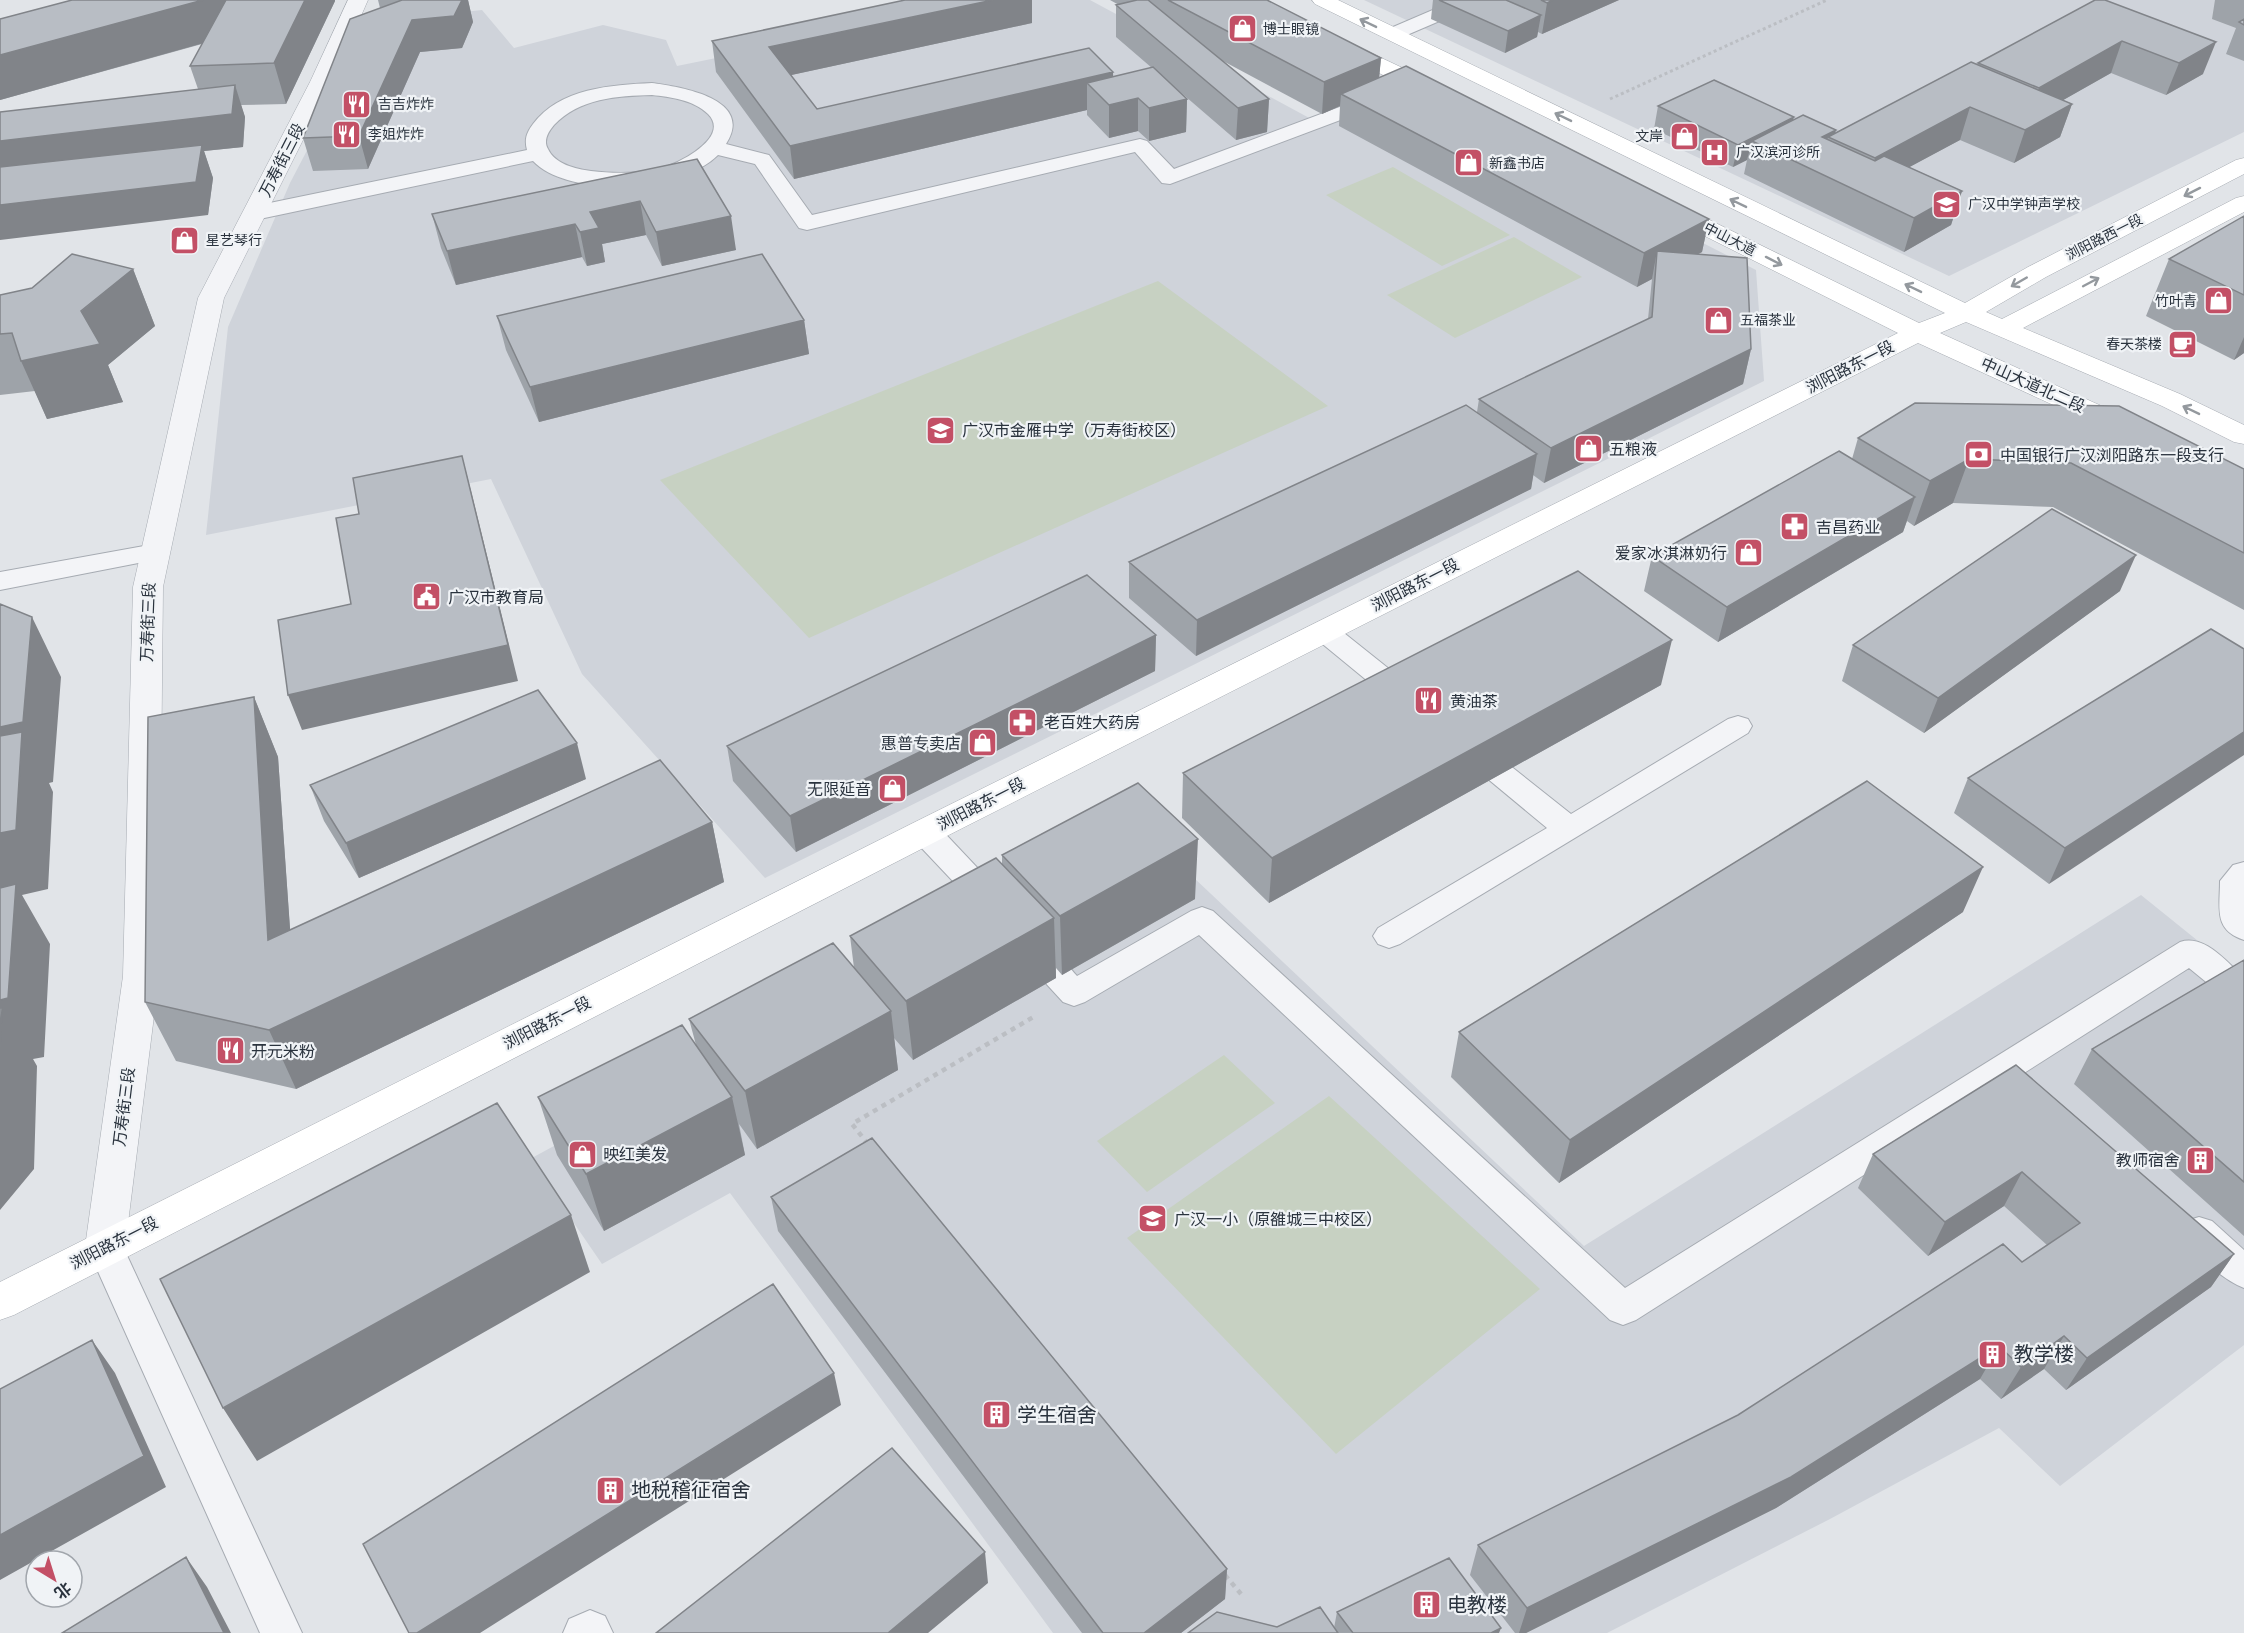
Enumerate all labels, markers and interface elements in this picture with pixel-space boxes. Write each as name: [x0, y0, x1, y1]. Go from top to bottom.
shop icon: 博士眼镜: [1226, 13, 1258, 45]
one-way arrow: [1360, 16, 1378, 28]
place label: 博士眼镜: [1263, 20, 1319, 38]
restaurant icon: 吉吉炸炸: [341, 88, 373, 120]
place label: 吉吉炸炸: [378, 95, 434, 113]
one-way arrow: [1554, 111, 1572, 123]
restaurant icon: 李姐炸炸: [331, 118, 363, 150]
street label: 万寿街三段: [254, 120, 310, 200]
shop icon: 文岸: [1668, 120, 1700, 152]
place label: 李姐炸炸: [368, 125, 424, 143]
place label: 文岸: [1635, 127, 1663, 145]
hospital icon: 广汉滨河诊所: [1699, 136, 1731, 168]
place label: 广汉滨河诊所: [1736, 143, 1820, 161]
shop icon: 新鑫书店: [1452, 147, 1484, 179]
place label: 新鑫书店: [1489, 154, 1545, 172]
one-way arrow: [2184, 186, 2201, 198]
school or university icon: 广汉中学钟声学校: [1931, 188, 1963, 220]
place label: 广汉中学钟声学校: [1968, 195, 2080, 213]
one-way arrow: [1729, 196, 1747, 208]
street label: 浏阳路西一段: [2062, 210, 2146, 264]
street label: 中山大道: [1701, 218, 1759, 260]
shop icon: 星艺琴行: [169, 224, 201, 256]
place label: 星艺琴行: [206, 231, 262, 249]
one-way arrow: [1765, 255, 1782, 267]
one-way arrow: [2082, 276, 2100, 287]
one-way arrow: [2011, 277, 2028, 289]
one-way arrow: [1905, 281, 1923, 293]
shop icon: 竹叶青: [2202, 285, 2234, 317]
place label: 竹叶青: [2155, 292, 2197, 310]
shop icon: 五福茶业: [1703, 304, 1735, 336]
place label: 五福茶业: [1740, 311, 1796, 329]
cafe icon: 春天茶楼: [2167, 328, 2199, 360]
place label: 春天茶楼: [2106, 335, 2162, 353]
street label: 浏阳路东一段: [1802, 336, 1898, 398]
street label: 中山大道北二段: [1978, 353, 2088, 417]
one-way arrow: [2183, 404, 2201, 415]
school or university icon: 广汉市金雁中学（万寿街校区）: [925, 414, 957, 446]
place label: 广汉市金雁中学（万寿街校区）: [962, 420, 1186, 441]
shop icon: 五粮液: [1572, 433, 1604, 465]
place label: 五粮液: [1609, 439, 1657, 460]
bank icon: 中国银行广汉浏阳路东一段支行: [1963, 439, 1995, 471]
place label: 中国银行广汉浏阳路东一段支行: [2000, 445, 2224, 466]
pharmacy icon: 吉昌药业: [1779, 511, 1811, 543]
place label: 吉昌药业: [1816, 517, 1880, 538]
shop icon: 爱家冰淇淋奶行: [1732, 537, 1764, 569]
place label: 爱家冰淇淋奶行: [1615, 543, 1727, 564]
street label: 浏阳路东一段: [1367, 554, 1463, 616]
public building icon: 广汉市教育局: [411, 581, 443, 613]
street label: 万寿街三段: [136, 582, 160, 662]
place label: 广汉市教育局: [448, 587, 544, 608]
restaurant icon: 黄油茶: [1413, 685, 1445, 717]
place label: 黄油茶: [1450, 691, 1498, 712]
pharmacy icon: 老百姓大药房: [1007, 706, 1039, 738]
place label: 老百姓大药房: [1044, 712, 1140, 733]
shop icon: 惠普专卖店: [966, 727, 998, 759]
place label: 惠普专卖店: [881, 733, 961, 754]
shop icon: 无限延音: [876, 773, 908, 805]
street label: 浏阳路东一段: [933, 773, 1029, 835]
place label: 无限延音: [807, 779, 871, 800]
street label: 浏阳路东一段: [499, 992, 595, 1054]
restaurant icon: 开元米粉: [214, 1035, 246, 1067]
place label: 开元米粉: [251, 1041, 315, 1062]
street label: 万寿街三段: [109, 1066, 139, 1148]
shop icon: 映红美发: [566, 1138, 598, 1170]
place label: 映红美发: [603, 1144, 667, 1165]
building icon: 教师宿舍: [2185, 1144, 2217, 1176]
place label: 教师宿舍: [2116, 1150, 2180, 1171]
school or university icon: 广汉一小（原雒城三中校区）: [1137, 1203, 1169, 1235]
place label: 广汉一小（原雒城三中校区）: [1174, 1209, 1382, 1230]
street label: 浏阳路东一段: [66, 1212, 162, 1274]
building icon: 教学楼: [1977, 1338, 2009, 1370]
place label: 教学楼: [2014, 1341, 2074, 1367]
building icon: 学生宿舍: [980, 1399, 1012, 1431]
place label: 学生宿舍: [1017, 1402, 1097, 1428]
building icon: 地税稽征宿舍: [594, 1474, 626, 1506]
place label: 地税稽征宿舍: [631, 1477, 751, 1503]
north arrow: [24, 1549, 84, 1609]
text: 北: [50, 1577, 76, 1604]
building icon: 电教楼: [1410, 1589, 1442, 1621]
place label: 电教楼: [1447, 1592, 1507, 1618]

